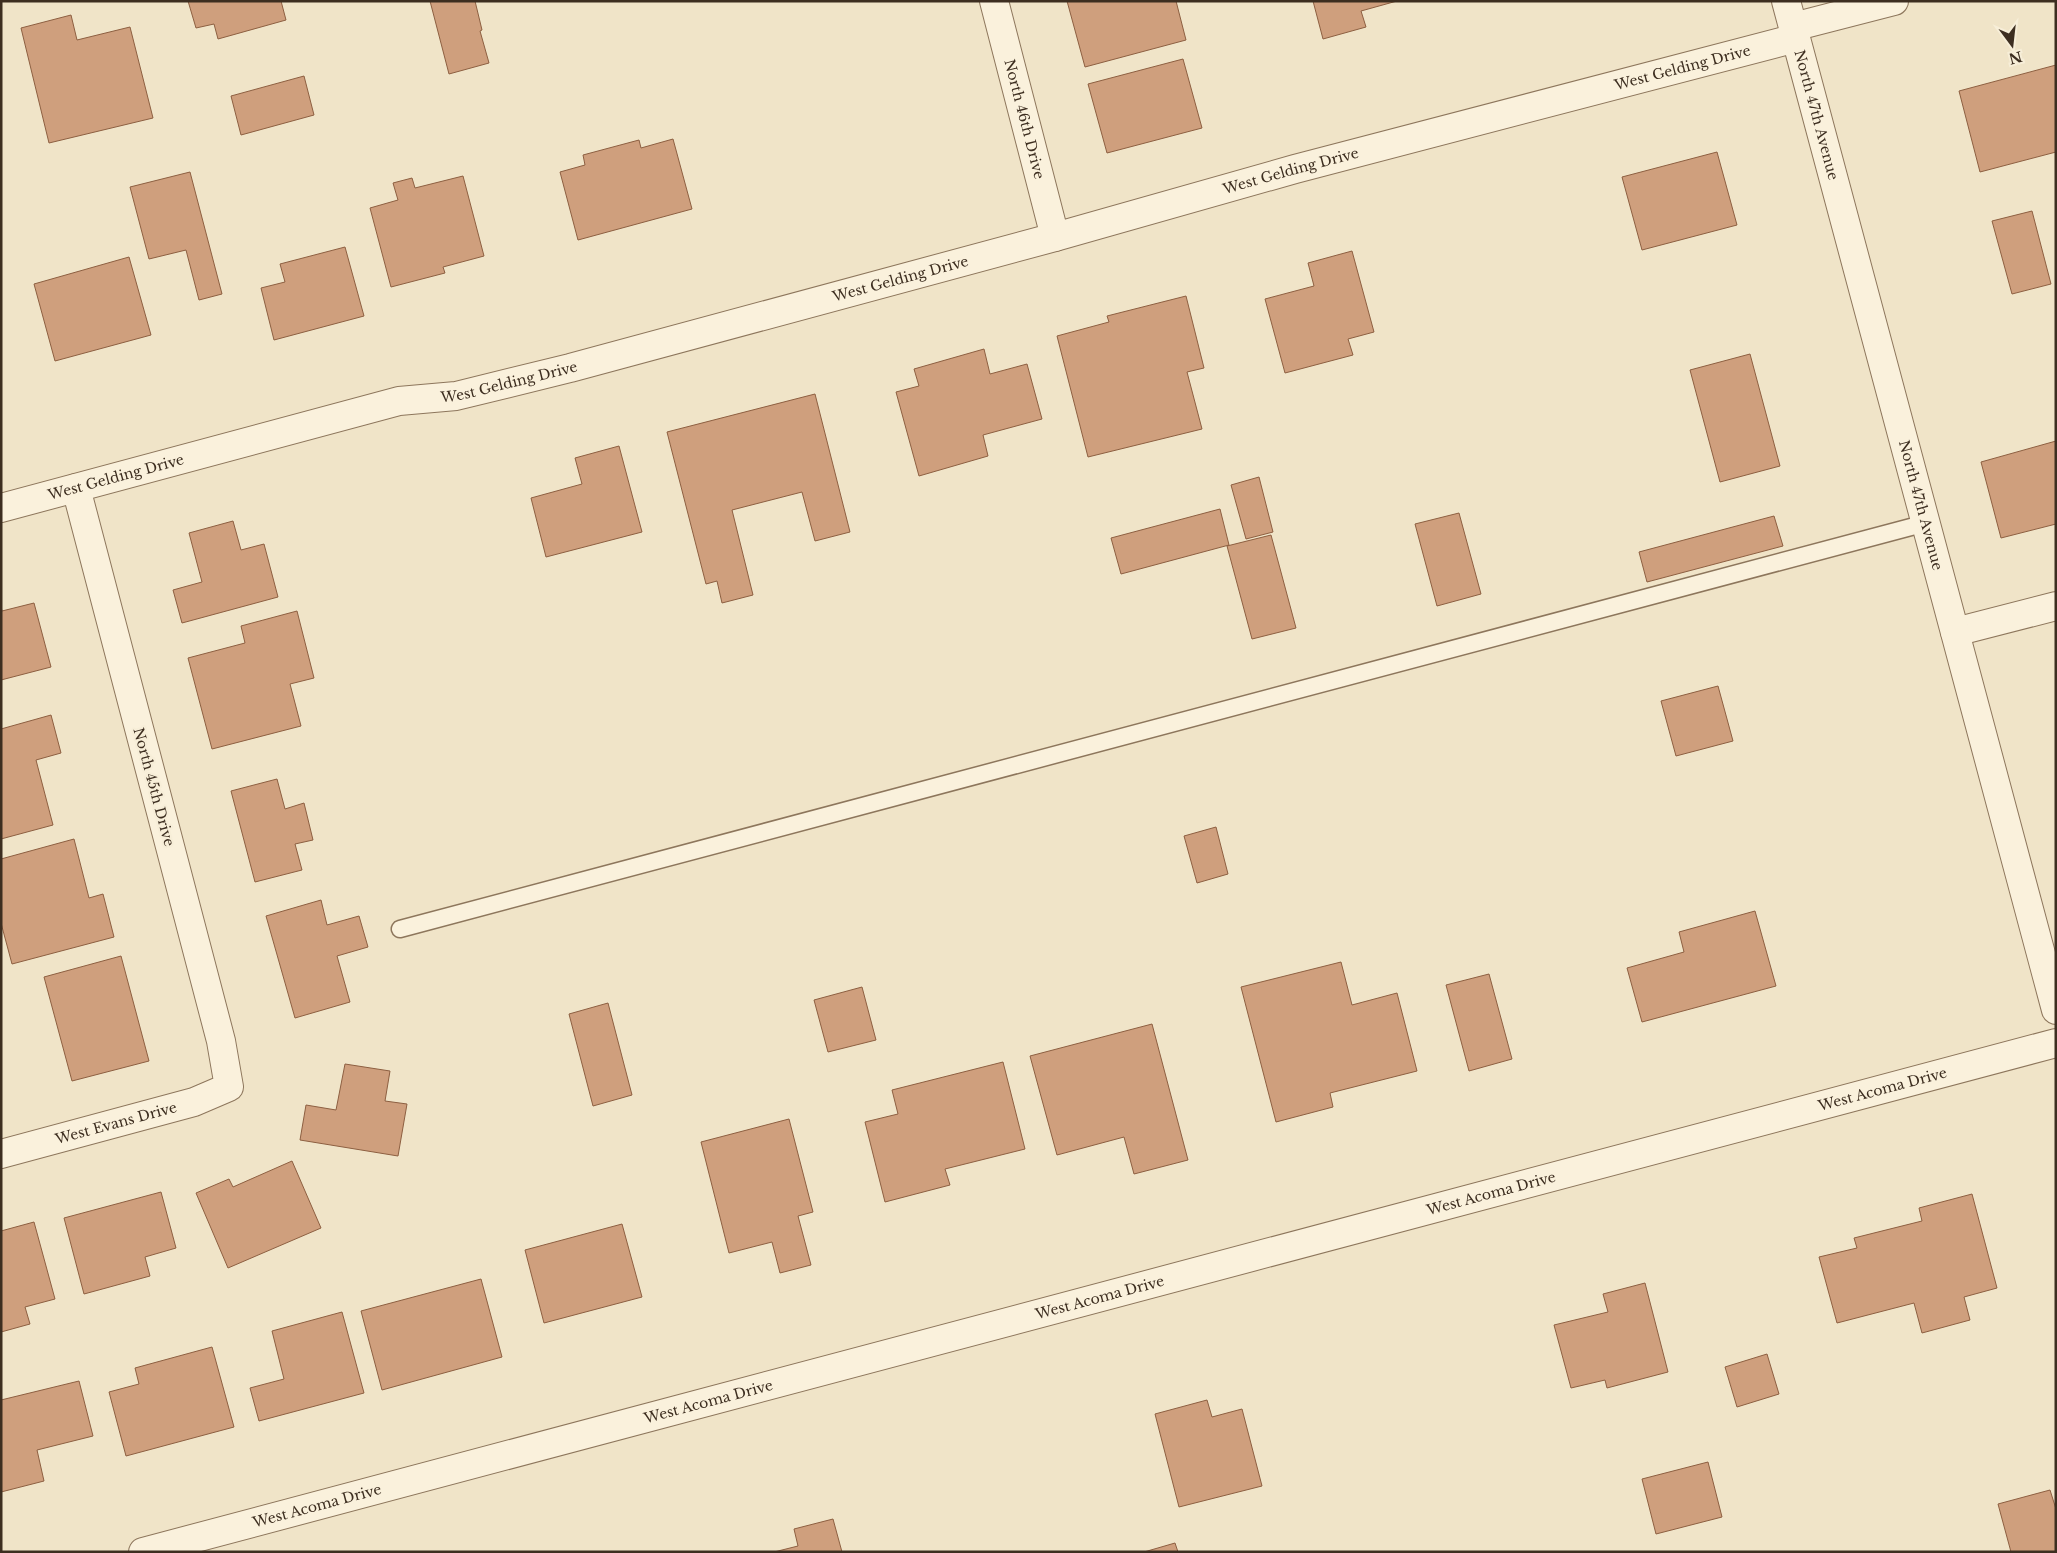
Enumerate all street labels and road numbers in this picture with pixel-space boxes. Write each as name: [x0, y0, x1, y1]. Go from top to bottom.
street label: West Gelding Drive: [1611, 41, 1752, 94]
street label: North 47th Avenue: [1790, 48, 1843, 182]
street label: North 46th Drive: [1000, 57, 1049, 181]
street label: West Gelding Drive: [1220, 144, 1361, 198]
street label: West Gelding Drive: [829, 252, 970, 306]
street label: West Gelding Drive: [439, 357, 579, 406]
street label: North 47th Avenue: [1895, 438, 1947, 572]
street label: West Gelding Drive: [45, 450, 186, 504]
street label: North 45th Drive: [130, 726, 178, 848]
street label: West Acoma Drive: [1815, 1063, 1949, 1115]
street label: West Evans Drive: [52, 1098, 179, 1148]
street label: West Acoma Drive: [1424, 1168, 1557, 1219]
street label: West Acoma Drive: [1032, 1272, 1166, 1323]
street label: West Acoma Drive: [641, 1376, 775, 1428]
street label: West Acoma Drive: [250, 1480, 383, 1532]

